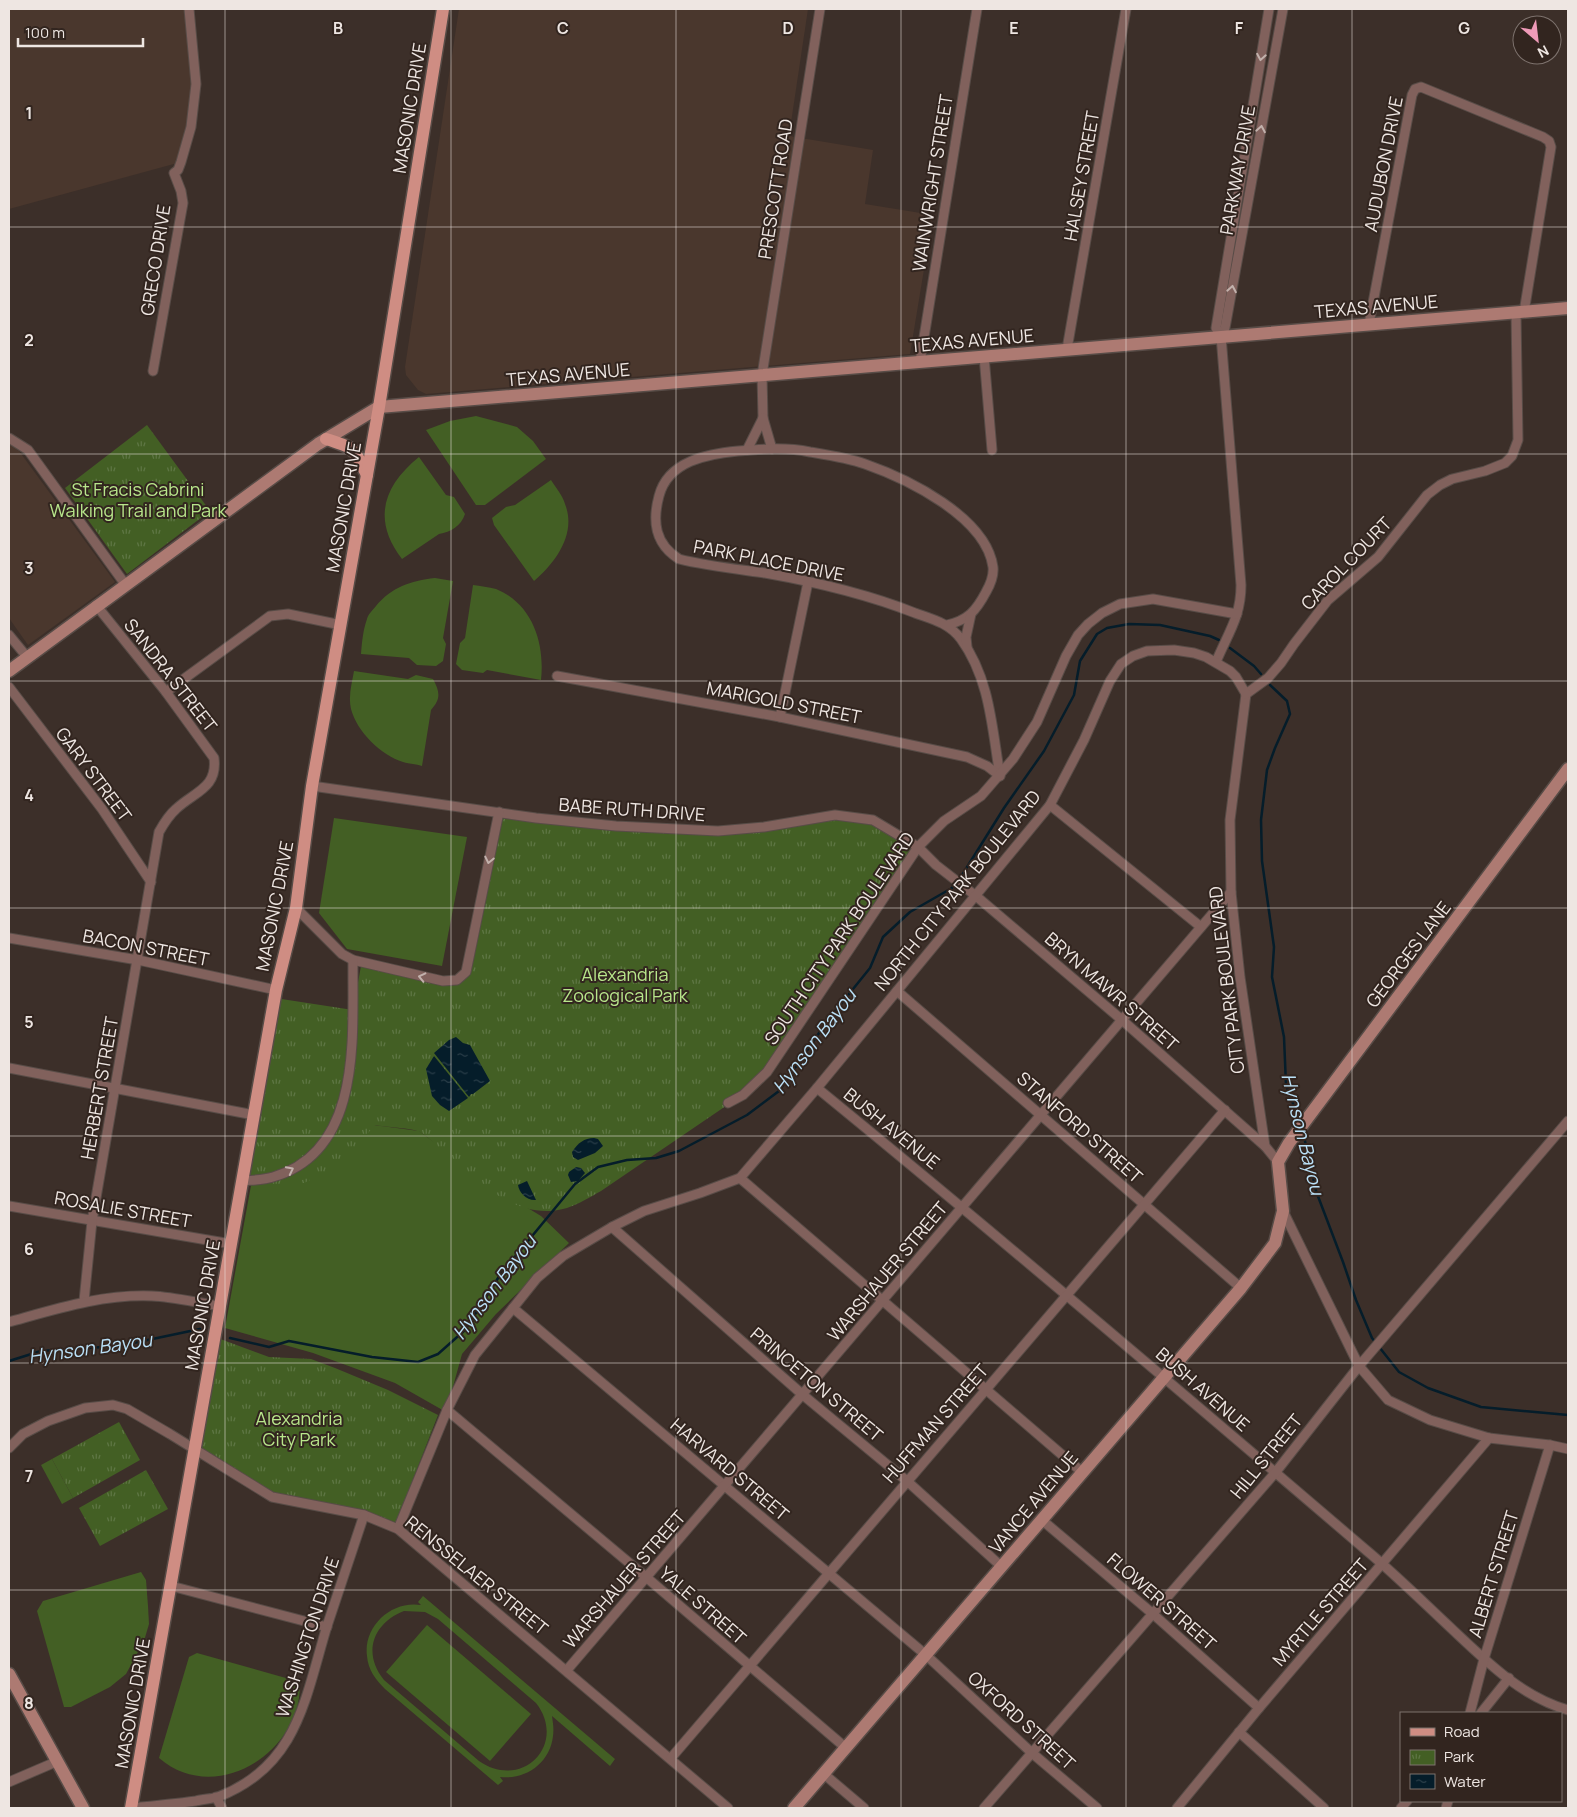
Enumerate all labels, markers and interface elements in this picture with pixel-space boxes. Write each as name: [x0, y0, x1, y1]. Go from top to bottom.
scale bar: [18, 15, 142, 47]
north arrow: [1512, 15, 1562, 65]
text: B: [333, 17, 343, 39]
text: C: [557, 17, 569, 39]
text: D: [782, 17, 794, 39]
text: E: [1009, 17, 1019, 39]
text: F: [1235, 17, 1244, 39]
text: G: [1458, 17, 1470, 39]
text: 100 m: [25, 22, 65, 43]
street label: MASONIC DRIVE: [387, 41, 431, 175]
text: N: [1534, 41, 1552, 63]
one-way arrow: [1257, 52, 1267, 61]
street label: WAINWRIGHT STREET: [906, 92, 958, 273]
street label: AUDUBON DRIVE: [1358, 94, 1408, 234]
text: 1: [25, 102, 33, 124]
street label: PARKWAY DRIVE: [1214, 103, 1260, 237]
street label: HALSEY STREET: [1058, 109, 1104, 243]
street label: PRESCOTT ROAD: [752, 117, 798, 261]
one-way arrow: [1255, 125, 1266, 134]
street label: GRECO DRIVE: [134, 203, 176, 317]
one-way arrow: [1226, 285, 1237, 294]
street label: TEXAS AVENUE: [1313, 289, 1439, 323]
street label: TEXAS AVENUE: [909, 323, 1035, 357]
text: 2: [24, 329, 34, 351]
street label: TEXAS AVENUE: [505, 357, 631, 391]
street label: MASONIC DRIVE: [320, 440, 366, 574]
park label: St Fracis Cabrini Walking Trail and Park: [49, 477, 228, 522]
street label: CAROL COURT: [1295, 511, 1397, 615]
street label: PARK PLACE DRIVE: [691, 534, 847, 586]
text: 3: [24, 557, 34, 579]
street label: SANDRA STREET: [119, 613, 223, 737]
street label: MARIGOLD STREET: [705, 675, 864, 729]
street label: GARY STREET: [51, 722, 138, 826]
text: 4: [24, 784, 34, 806]
street label: NORTH CITY PARK BOULEVARD: [868, 785, 1046, 995]
street label: BABE RUTH DRIVE: [558, 792, 706, 826]
street label: SOUTH CITY PARK BOULEVARD: [759, 827, 919, 1049]
street label: MASONIC DRIVE: [250, 839, 298, 973]
one-way arrow: [485, 856, 495, 865]
street label: CITY PARK BOULEVARD: [1203, 885, 1249, 1075]
street label: GEORGES LANE: [1360, 896, 1456, 1012]
street label: BACON STREET: [81, 923, 212, 971]
street label: BRYN MAWR STREET: [1040, 926, 1184, 1056]
park label: Alexandria Zoological Park: [562, 962, 689, 1007]
one-way arrow: [418, 972, 427, 982]
water label: Hynson Bayou: [766, 982, 863, 1099]
text: 5: [24, 1011, 34, 1033]
street label: HERBERT STREET: [75, 1014, 123, 1161]
street label: STANFORD STREET: [1012, 1066, 1148, 1188]
water label: Hynson Bayou: [1275, 1070, 1331, 1199]
street label: BUSH AVENUE: [839, 1082, 945, 1174]
one-way arrow: [285, 1166, 294, 1176]
street label: ROSALIE STREET: [53, 1185, 194, 1233]
street label: WARSHAUER STREET: [822, 1196, 953, 1346]
water label: Hynson Bayou: [446, 1228, 543, 1345]
text: 6: [24, 1238, 34, 1260]
street label: MASONIC DRIVE: [179, 1238, 225, 1372]
street label: PRINCETON STREET: [746, 1321, 888, 1447]
water label: Hynson Bayou: [27, 1326, 155, 1370]
street label: BUSH AVENUE: [1151, 1342, 1255, 1436]
street label: HUFFMAN STREET: [877, 1358, 993, 1487]
park label: Alexandria City Park: [256, 1406, 342, 1451]
street label: HILL STREET: [1225, 1409, 1308, 1503]
street label: HARVARD STREET: [666, 1412, 794, 1526]
street label: VANCE AVENUE: [983, 1446, 1083, 1558]
text: 7: [25, 1465, 33, 1487]
street label: WARSHAUER STREET: [558, 1505, 691, 1653]
street label: ALBERT STREET: [1462, 1507, 1524, 1640]
street label: RENSSELAER STREET: [401, 1510, 553, 1640]
street label: FLOWER STREET: [1102, 1547, 1222, 1655]
street label: MYRTLE STREET: [1267, 1553, 1373, 1671]
street label: WASHINGTON DRIVE: [270, 1554, 344, 1720]
street label: YALE STREET: [655, 1561, 752, 1650]
street label: MASONIC DRIVE: [109, 1636, 155, 1770]
street label: OXFORD STREET: [963, 1665, 1081, 1775]
text: 8: [24, 1692, 34, 1714]
legend: [1400, 1712, 1562, 1802]
text: Road: [1444, 1721, 1480, 1742]
text: Park: [1444, 1746, 1474, 1767]
text: Water: [1444, 1771, 1486, 1792]

